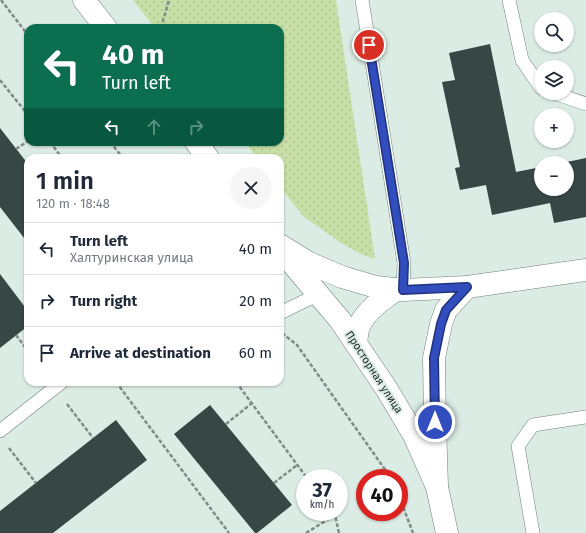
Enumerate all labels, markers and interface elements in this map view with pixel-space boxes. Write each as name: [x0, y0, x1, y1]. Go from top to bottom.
map controls: [534, 12, 574, 196]
button: search: [534, 12, 574, 52]
pin: [352, 28, 386, 62]
icon: arrive: [358, 34, 380, 56]
text: 40 m: [102, 38, 165, 71]
icon: left: [36, 40, 88, 92]
button: layers: [534, 60, 574, 100]
text: Turn left: [102, 72, 171, 94]
button: +: [534, 108, 574, 148]
icon: left: [101, 116, 123, 138]
icon: ahead: [143, 116, 165, 138]
icon: right: [185, 116, 207, 138]
button: −: [534, 156, 574, 196]
text: 1 min: [36, 167, 94, 195]
button: close: [230, 167, 272, 209]
text: 120 m · 18:48: [36, 196, 110, 211]
text: Turn left: [70, 232, 128, 250]
icon: left: [36, 238, 58, 260]
text: 40 m: [239, 240, 272, 258]
text: Халтуринская улица: [70, 250, 194, 265]
icon: right: [36, 290, 58, 312]
text: Turn right: [70, 292, 137, 310]
text: 20 m: [239, 292, 272, 310]
street label: Просторная улица: [343, 328, 405, 416]
icon: arrive: [36, 342, 58, 364]
text: Arrive at destination: [70, 344, 211, 362]
text: 60 m: [239, 344, 272, 362]
position arrow: [414, 401, 456, 443]
speed limit sign: 40: [356, 469, 408, 521]
text: 37: [312, 478, 332, 502]
text: km/h: [310, 499, 334, 511]

